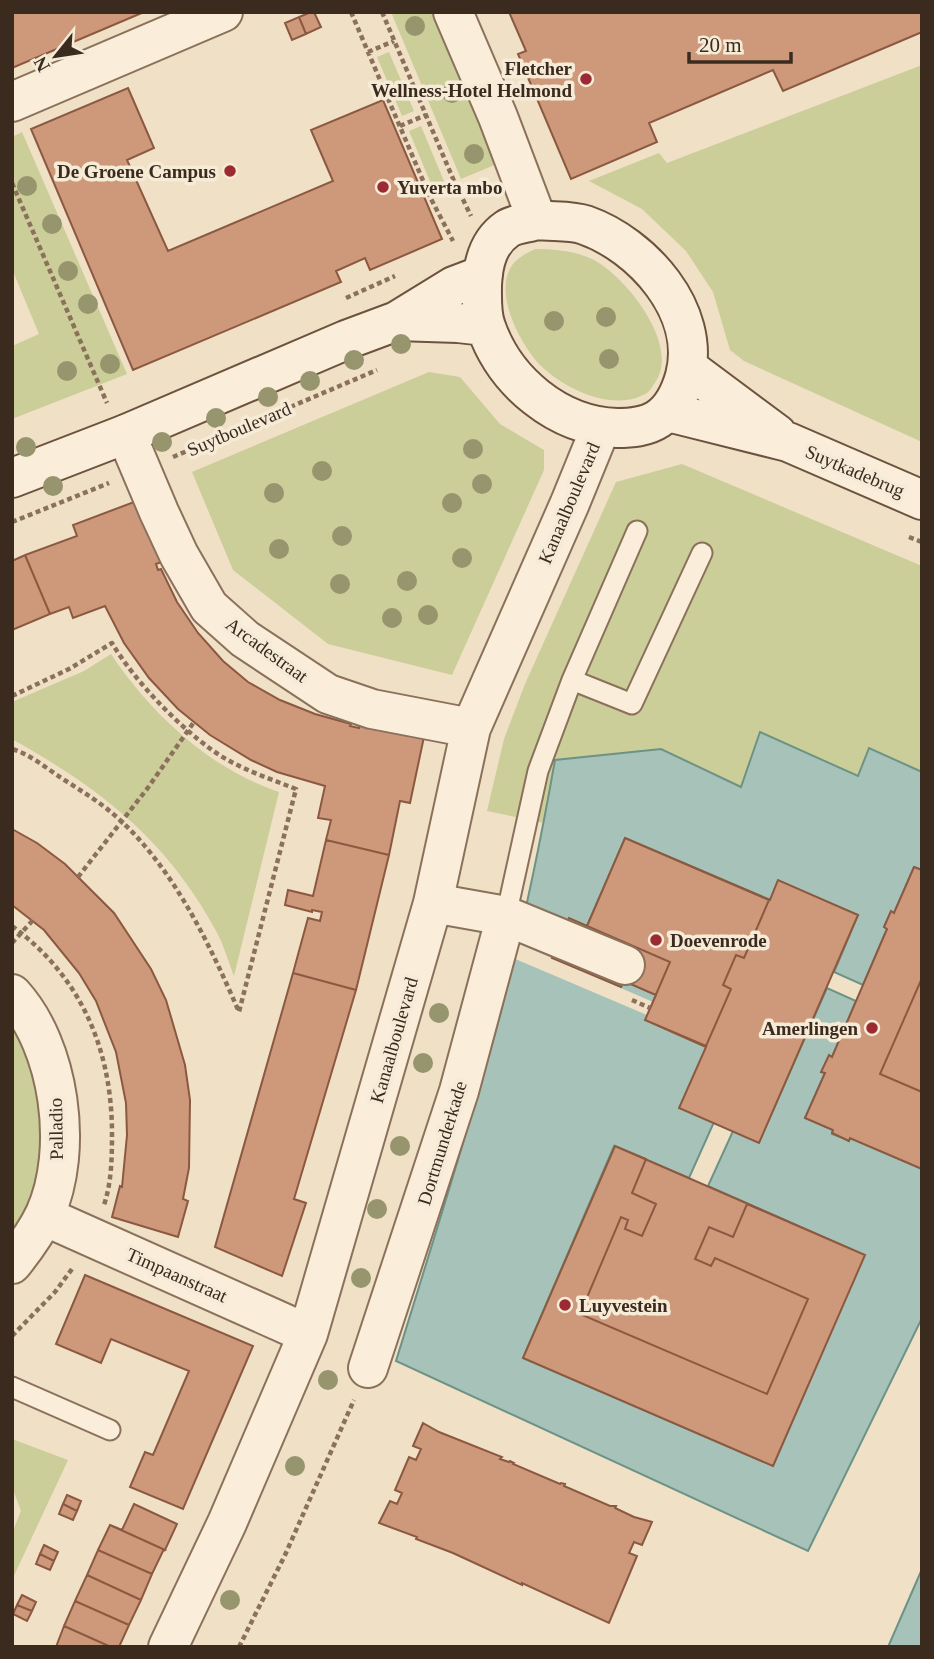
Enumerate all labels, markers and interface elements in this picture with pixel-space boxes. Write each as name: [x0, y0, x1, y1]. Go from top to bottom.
north arrow: [21, 21, 91, 91]
scale bar: [689, 21, 790, 65]
text: 20 m: [699, 33, 742, 57]
text: N: [29, 53, 54, 75]
place label: Fletcher Wellness-Hotel Helmond: [371, 58, 573, 101]
marker: Fletcher Wellness-Hotel Helmond: [578, 71, 594, 87]
place label: De Groene Campus: [57, 161, 216, 182]
marker: De Groene Campus: [222, 163, 238, 179]
place label: Yuverta mbo: [397, 177, 502, 198]
marker: Yuverta mbo: [375, 179, 391, 195]
street label: Suytboulevard: [184, 397, 295, 460]
street label: Kanaalboulevard: [534, 439, 604, 567]
street label: Suytkadebrug: [802, 441, 908, 501]
street label: Arcadestraat: [222, 613, 313, 687]
place label: Doevenrode: [670, 930, 767, 951]
marker: Doevenrode: [648, 932, 664, 948]
street label: Kanaalboulevard: [366, 974, 422, 1105]
place label: Amerlingen: [762, 1018, 858, 1039]
marker: Amerlingen: [864, 1020, 880, 1036]
street label: Dortmunderkade: [413, 1078, 471, 1208]
street label: Palladio: [45, 1098, 67, 1160]
street label: Timpaanstraat: [123, 1243, 231, 1307]
place label: Luyvestein: [579, 1295, 668, 1316]
marker: Luyvestein: [557, 1297, 573, 1313]

